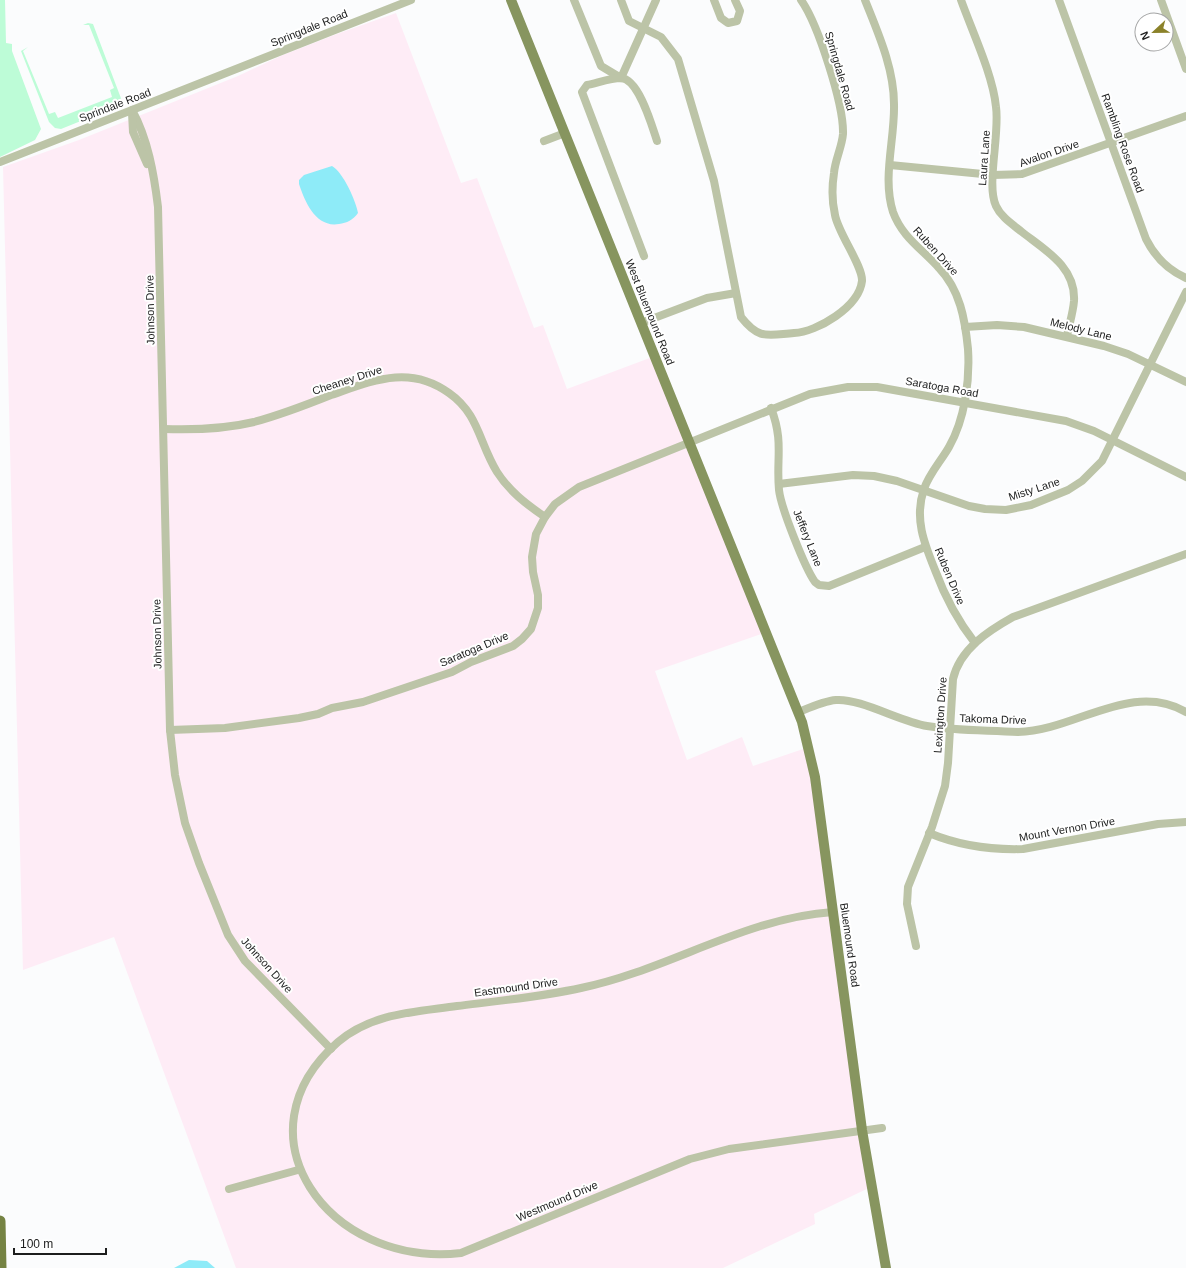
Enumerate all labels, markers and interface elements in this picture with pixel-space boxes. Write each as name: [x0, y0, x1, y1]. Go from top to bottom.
street label: Springdale Road: [269, 7, 349, 49]
north arrow: [1134, 12, 1174, 52]
street label: Springdale Road: [823, 30, 857, 112]
text: N: [1138, 30, 1152, 42]
street label: Sprindale Road: [77, 86, 153, 124]
street label: Rambling Rose Road: [1099, 92, 1147, 194]
street label: Laura Lane: [976, 130, 992, 186]
street label: Avalon Drive: [1018, 137, 1080, 169]
street label: Ruben Drive: [911, 224, 961, 278]
street label: West Bluemound Road: [623, 257, 677, 367]
street label: Johnson Drive: [143, 275, 157, 345]
street label: Melody Lane: [1049, 316, 1113, 342]
street label: Cheaney Drive: [311, 363, 383, 397]
street label: Saratoga Road: [905, 375, 979, 399]
street label: Misty Lane: [1007, 475, 1061, 503]
street label: Jeffery Lane: [791, 508, 825, 568]
street label: Ruben Drive: [933, 546, 967, 606]
street label: Johnson Drive: [150, 599, 164, 669]
street label: Saratoga Drive: [438, 629, 510, 669]
street label: Lexington Drive: [931, 676, 949, 754]
street label: Takoma Drive: [959, 712, 1027, 726]
street label: Mount Vernon Drive: [1018, 815, 1116, 843]
street label: Bluemound Road: [838, 902, 862, 988]
street label: Johnson Drive: [239, 935, 295, 995]
street label: Eastmound Drive: [473, 975, 559, 999]
street label: Westmound Drive: [515, 1178, 599, 1224]
scale bar: [14, 1230, 106, 1256]
text: 100 m: [20, 1237, 53, 1251]

